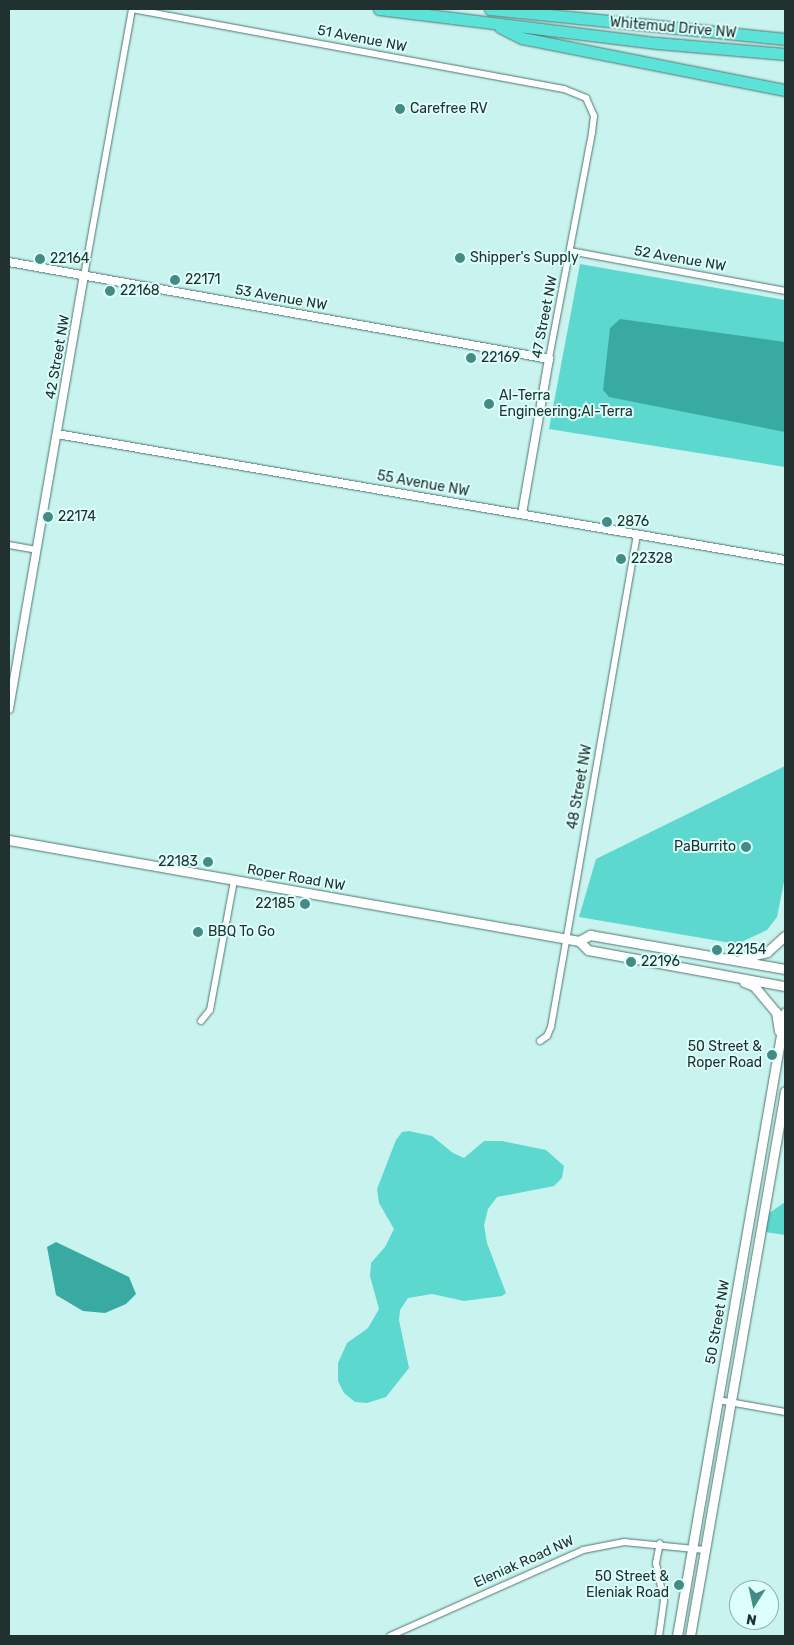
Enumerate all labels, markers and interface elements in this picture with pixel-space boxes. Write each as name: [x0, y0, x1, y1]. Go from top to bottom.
street label: Whitemud Drive NW: [609, 14, 737, 42]
street label: 51 Avenue NW: [316, 22, 408, 56]
place label: Carefree RV: [410, 101, 488, 117]
marker: Carefree RV: [394, 103, 406, 115]
street label: 52 Avenue NW: [633, 243, 727, 275]
place label: Shipper's Supply: [470, 250, 579, 266]
place label: 22164: [50, 251, 90, 267]
marker: Shipper's Supply: [454, 252, 466, 264]
marker: 22164: [34, 253, 46, 265]
place label: 22171: [185, 272, 221, 288]
marker: 22171: [169, 274, 181, 286]
street label: 47 Street NW: [529, 274, 561, 360]
street label: 53 Avenue NW: [233, 282, 329, 314]
place label: 22168: [120, 283, 160, 299]
marker: 22168: [104, 285, 116, 297]
street label: 42 Street NW: [42, 314, 74, 400]
place label: 22169: [481, 350, 520, 366]
marker: 22169: [465, 352, 477, 364]
place label: Al-Terra Engineering;Al-Terra: [499, 388, 633, 421]
marker: Al-Terra Engineering;Al-Terra: [483, 398, 495, 410]
street label: 55 Avenue NW: [376, 468, 470, 500]
place label: 22174: [58, 509, 96, 525]
marker: 22174: [42, 511, 54, 523]
place label: 2876: [617, 514, 649, 530]
marker: 2876: [601, 516, 613, 528]
place label: 22328: [631, 551, 673, 567]
marker: 22328: [615, 553, 627, 565]
street label: 48 Street NW: [564, 743, 596, 831]
place label: PaBurrito: [674, 839, 736, 855]
marker: PaBurrito: [740, 841, 752, 853]
place label: 22183: [158, 854, 198, 870]
marker: 22183: [202, 856, 214, 868]
street label: Roper Road NW: [245, 861, 347, 895]
place label: 22185: [255, 896, 295, 912]
marker: 22185: [299, 898, 311, 910]
place label: BBQ To Go: [208, 924, 275, 940]
marker: BBQ To Go: [192, 926, 204, 938]
place label: 22154: [727, 942, 766, 958]
marker: 22154: [711, 944, 723, 956]
place label: 22196: [641, 954, 680, 970]
marker: 22196: [625, 956, 637, 968]
place label: 50 Street & Roper Road: [687, 1039, 762, 1072]
marker: 50 Street & Roper Road: [766, 1049, 778, 1061]
street label: 50 Street NW: [702, 1278, 734, 1366]
street label: Eleniak Road NW: [471, 1532, 577, 1592]
place label: 50 Street & Eleniak Road: [586, 1569, 669, 1601]
marker: 50 Street & Eleniak Road: [673, 1579, 685, 1591]
north arrow: [729, 1580, 779, 1630]
text: N: [745, 1610, 758, 1629]

